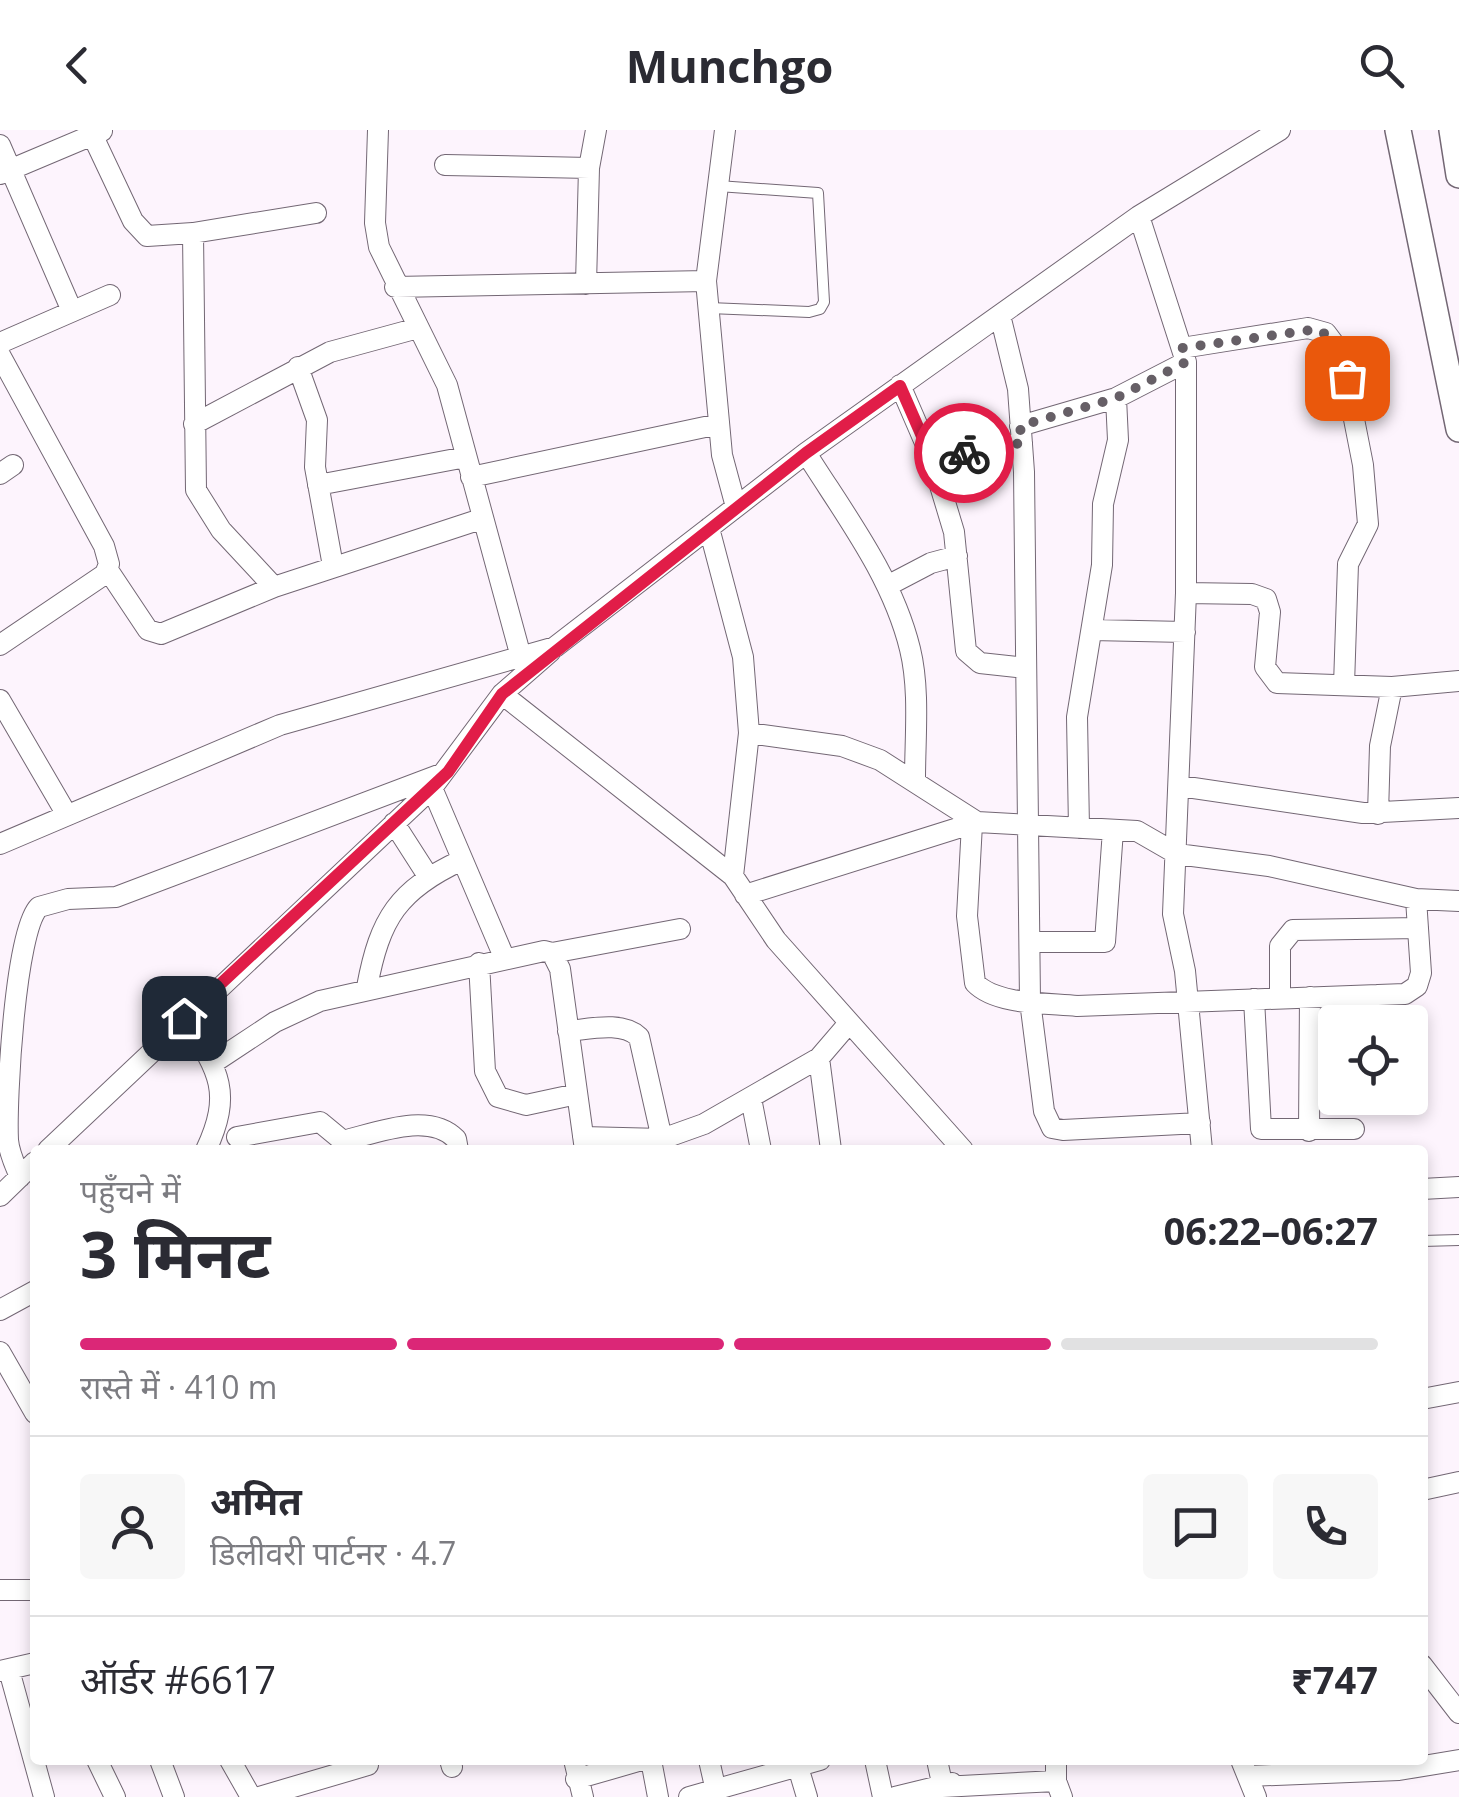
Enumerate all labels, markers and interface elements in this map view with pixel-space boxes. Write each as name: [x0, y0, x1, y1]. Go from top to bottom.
text: Munchgo: [626, 35, 833, 96]
icon: back: [50, 38, 105, 93]
icon: search: [1354, 38, 1409, 93]
pin: [1305, 336, 1390, 421]
icon: bag: [1320, 351, 1375, 406]
courier: [914, 403, 1014, 503]
icon: bike: [937, 426, 992, 481]
pin: [142, 976, 227, 1061]
icon: home: [157, 991, 212, 1046]
map controls: [1318, 1005, 1428, 1115]
button: locate: [1318, 1005, 1428, 1115]
text: पहुँचने में: [80, 1169, 181, 1212]
text: 06:22–06:27: [1164, 1204, 1378, 1256]
text: 3 मिनट: [80, 1209, 271, 1297]
text: रास्ते में · 410 m: [80, 1365, 277, 1408]
button: person: [80, 1474, 185, 1579]
text: अमित: [210, 1474, 302, 1526]
button: chat: [1143, 1474, 1248, 1579]
button: phone: [1273, 1474, 1378, 1579]
text: डिलीवरी पार्टनर · 4.7: [210, 1531, 456, 1574]
text: ऑर्डर #6617: [80, 1653, 276, 1705]
text: ₹747: [1291, 1653, 1378, 1705]

